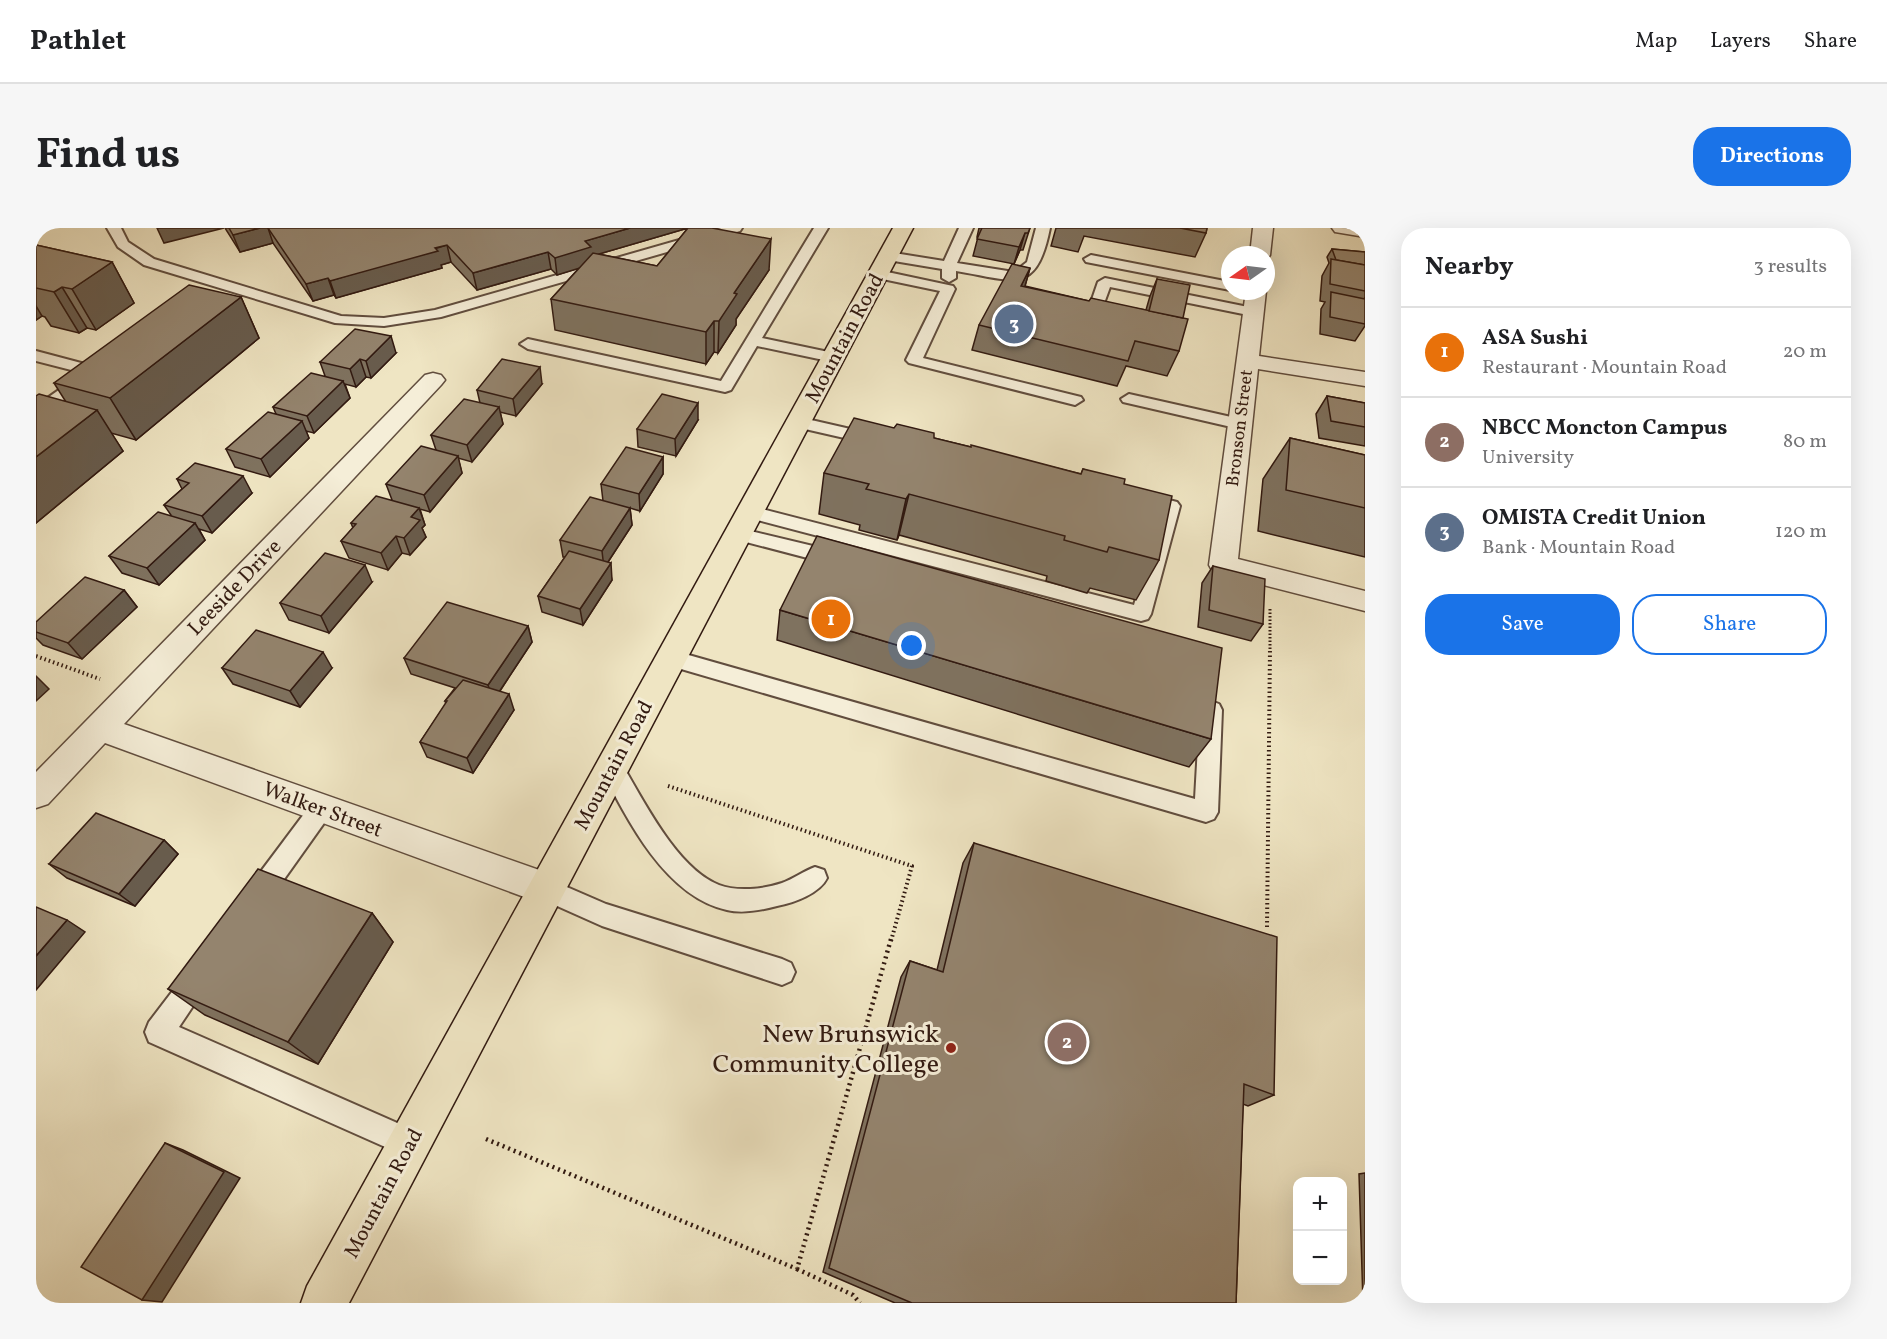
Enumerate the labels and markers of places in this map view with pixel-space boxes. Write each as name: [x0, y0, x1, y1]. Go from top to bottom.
pin: 3: [994, 302, 1034, 346]
pin: 1: [812, 596, 850, 642]
place label: New Brunswick Community College: [713, 1017, 939, 1083]
pin: 2: [1048, 1020, 1086, 1064]
marker: New Brunswick Community College: [944, 1041, 958, 1055]

